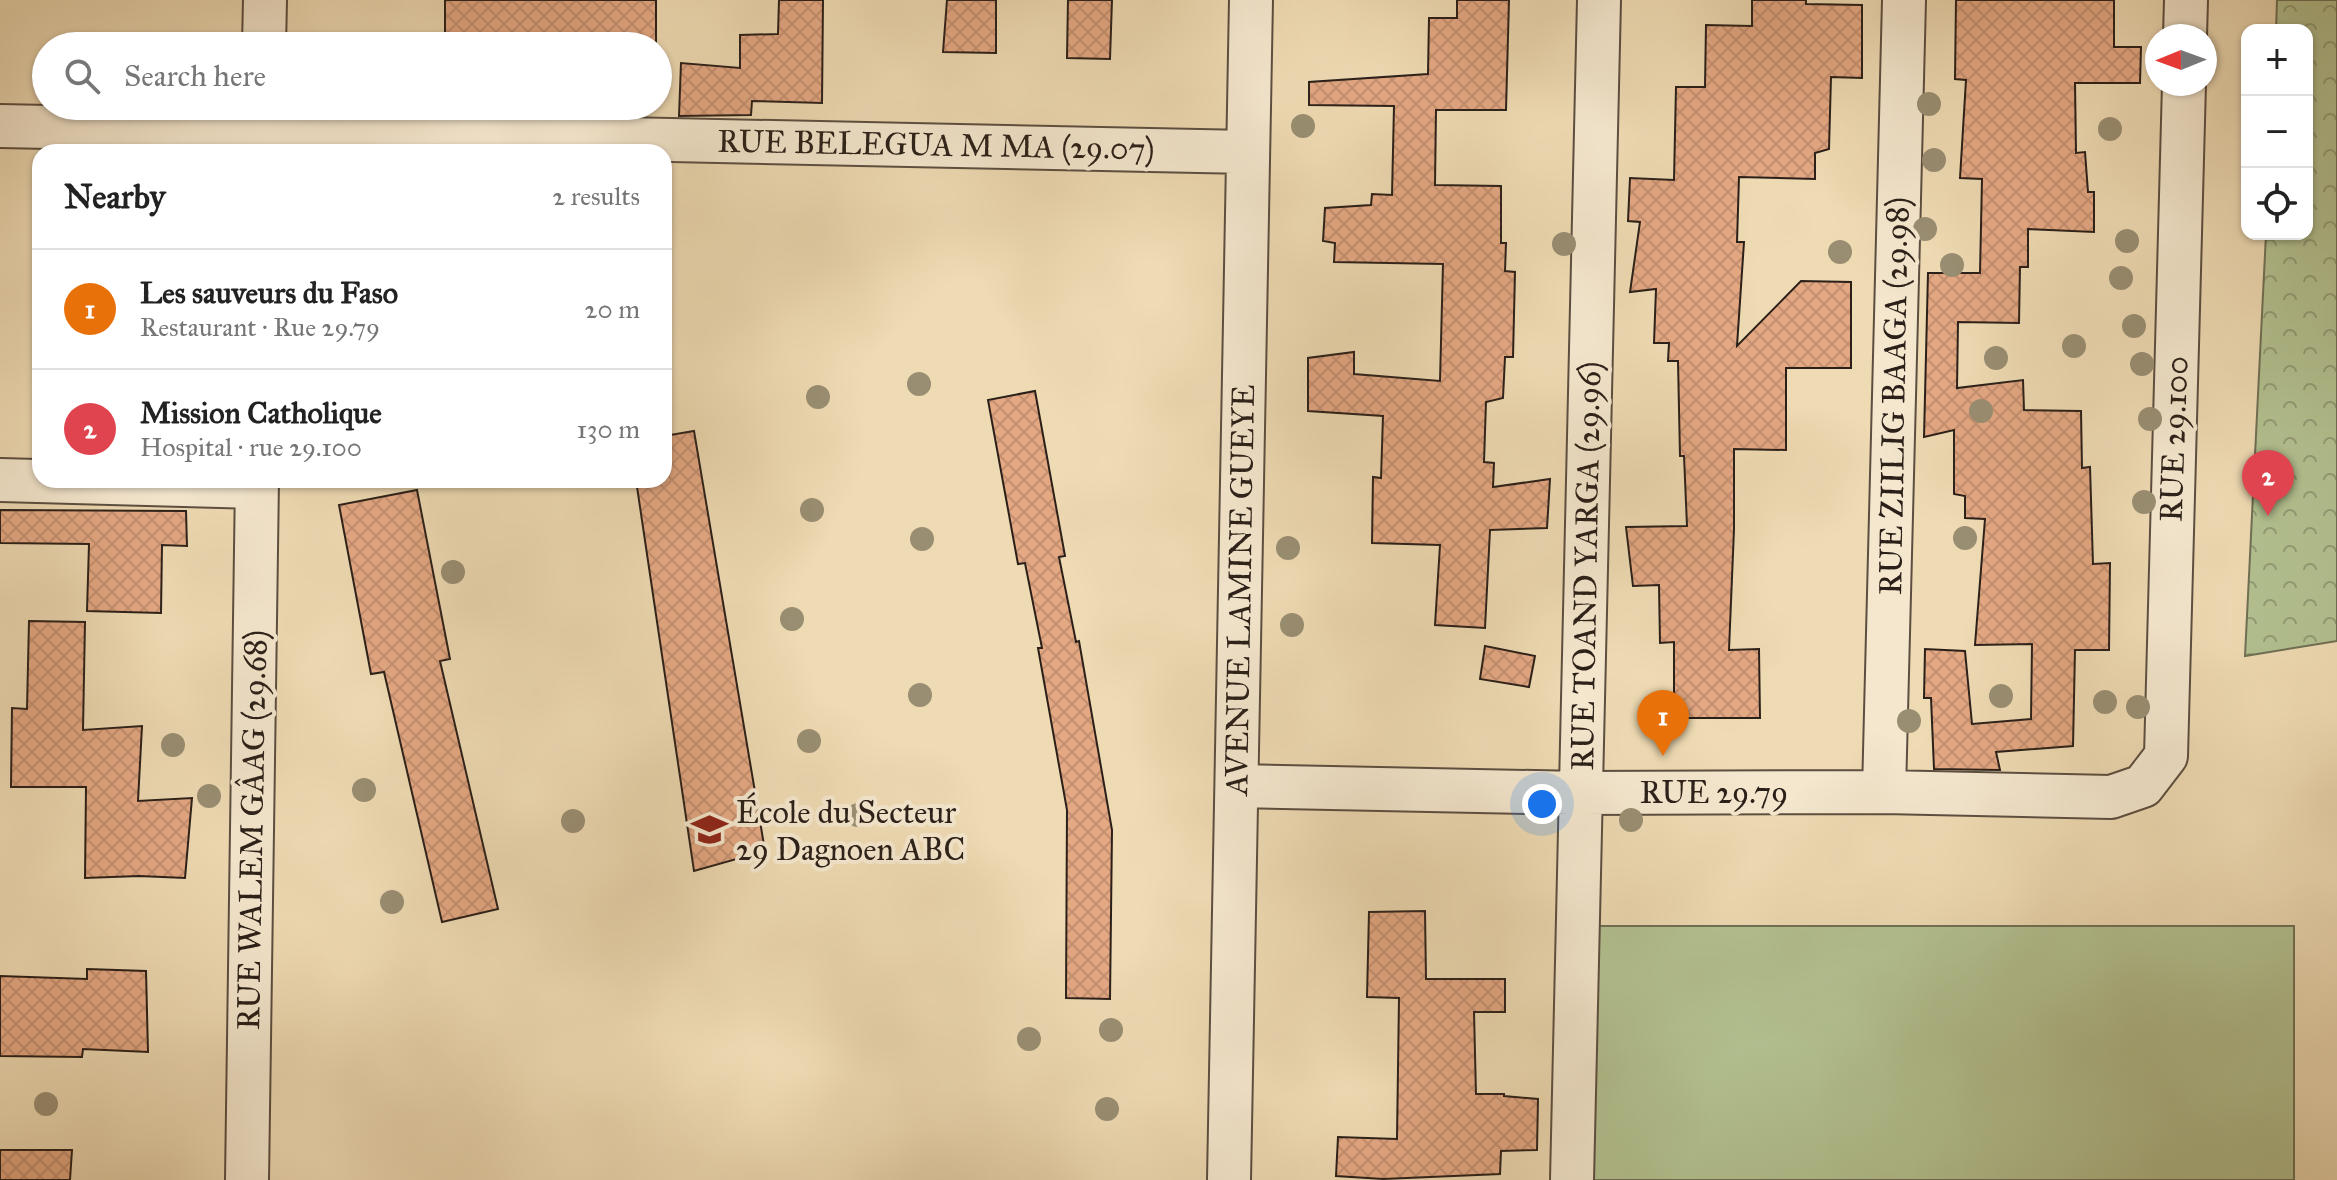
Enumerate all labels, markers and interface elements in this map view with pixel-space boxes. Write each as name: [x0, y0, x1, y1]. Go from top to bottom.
north arrow: [2145, 24, 2217, 96]
map controls: [2241, 24, 2313, 240]
button: +: [2241, 24, 2313, 96]
search box: [32, 32, 672, 120]
icon: search: [60, 54, 104, 98]
text: Search here: [124, 58, 266, 94]
button: −: [2241, 96, 2313, 168]
street label: RUE BELEGUA M MA (29.07): [717, 122, 1155, 168]
button: locate: [2241, 168, 2313, 240]
text: Nearby: [64, 176, 166, 217]
text: 2 results: [552, 180, 640, 212]
street label: RUE ZIILIG BAAGA (29.98): [1871, 197, 1917, 595]
text: Les sauveurs du Faso: [140, 275, 398, 311]
text: 1: [85, 293, 95, 325]
text: 20 m: [585, 293, 640, 325]
text: Restaurant · Rue 29.79: [140, 311, 380, 343]
street label: RUE 29.100: [2152, 355, 2196, 523]
street label: RUE TOAND YARGA (29.96): [1563, 361, 1609, 771]
street label: AVENUE LAMINE GUEYE: [1217, 384, 1263, 798]
text: Mission Catholique: [140, 395, 382, 431]
text: 2: [84, 413, 96, 445]
text: 130 m: [577, 413, 640, 445]
text: Hospital · rue 29.100: [140, 431, 362, 463]
pin: 2: [2242, 450, 2294, 516]
street label: RUE WALEM GÂAG (29.68): [229, 629, 275, 1031]
pin: 1: [1637, 690, 1689, 756]
street label: RUE 29.79: [1640, 773, 1788, 812]
your location: [1522, 784, 1562, 824]
place label: École du Secteur 29 Dagnoen ABC: [736, 792, 965, 869]
school or university icon: École du Secteur 29 Dagnoen ABC: [691, 811, 729, 849]

